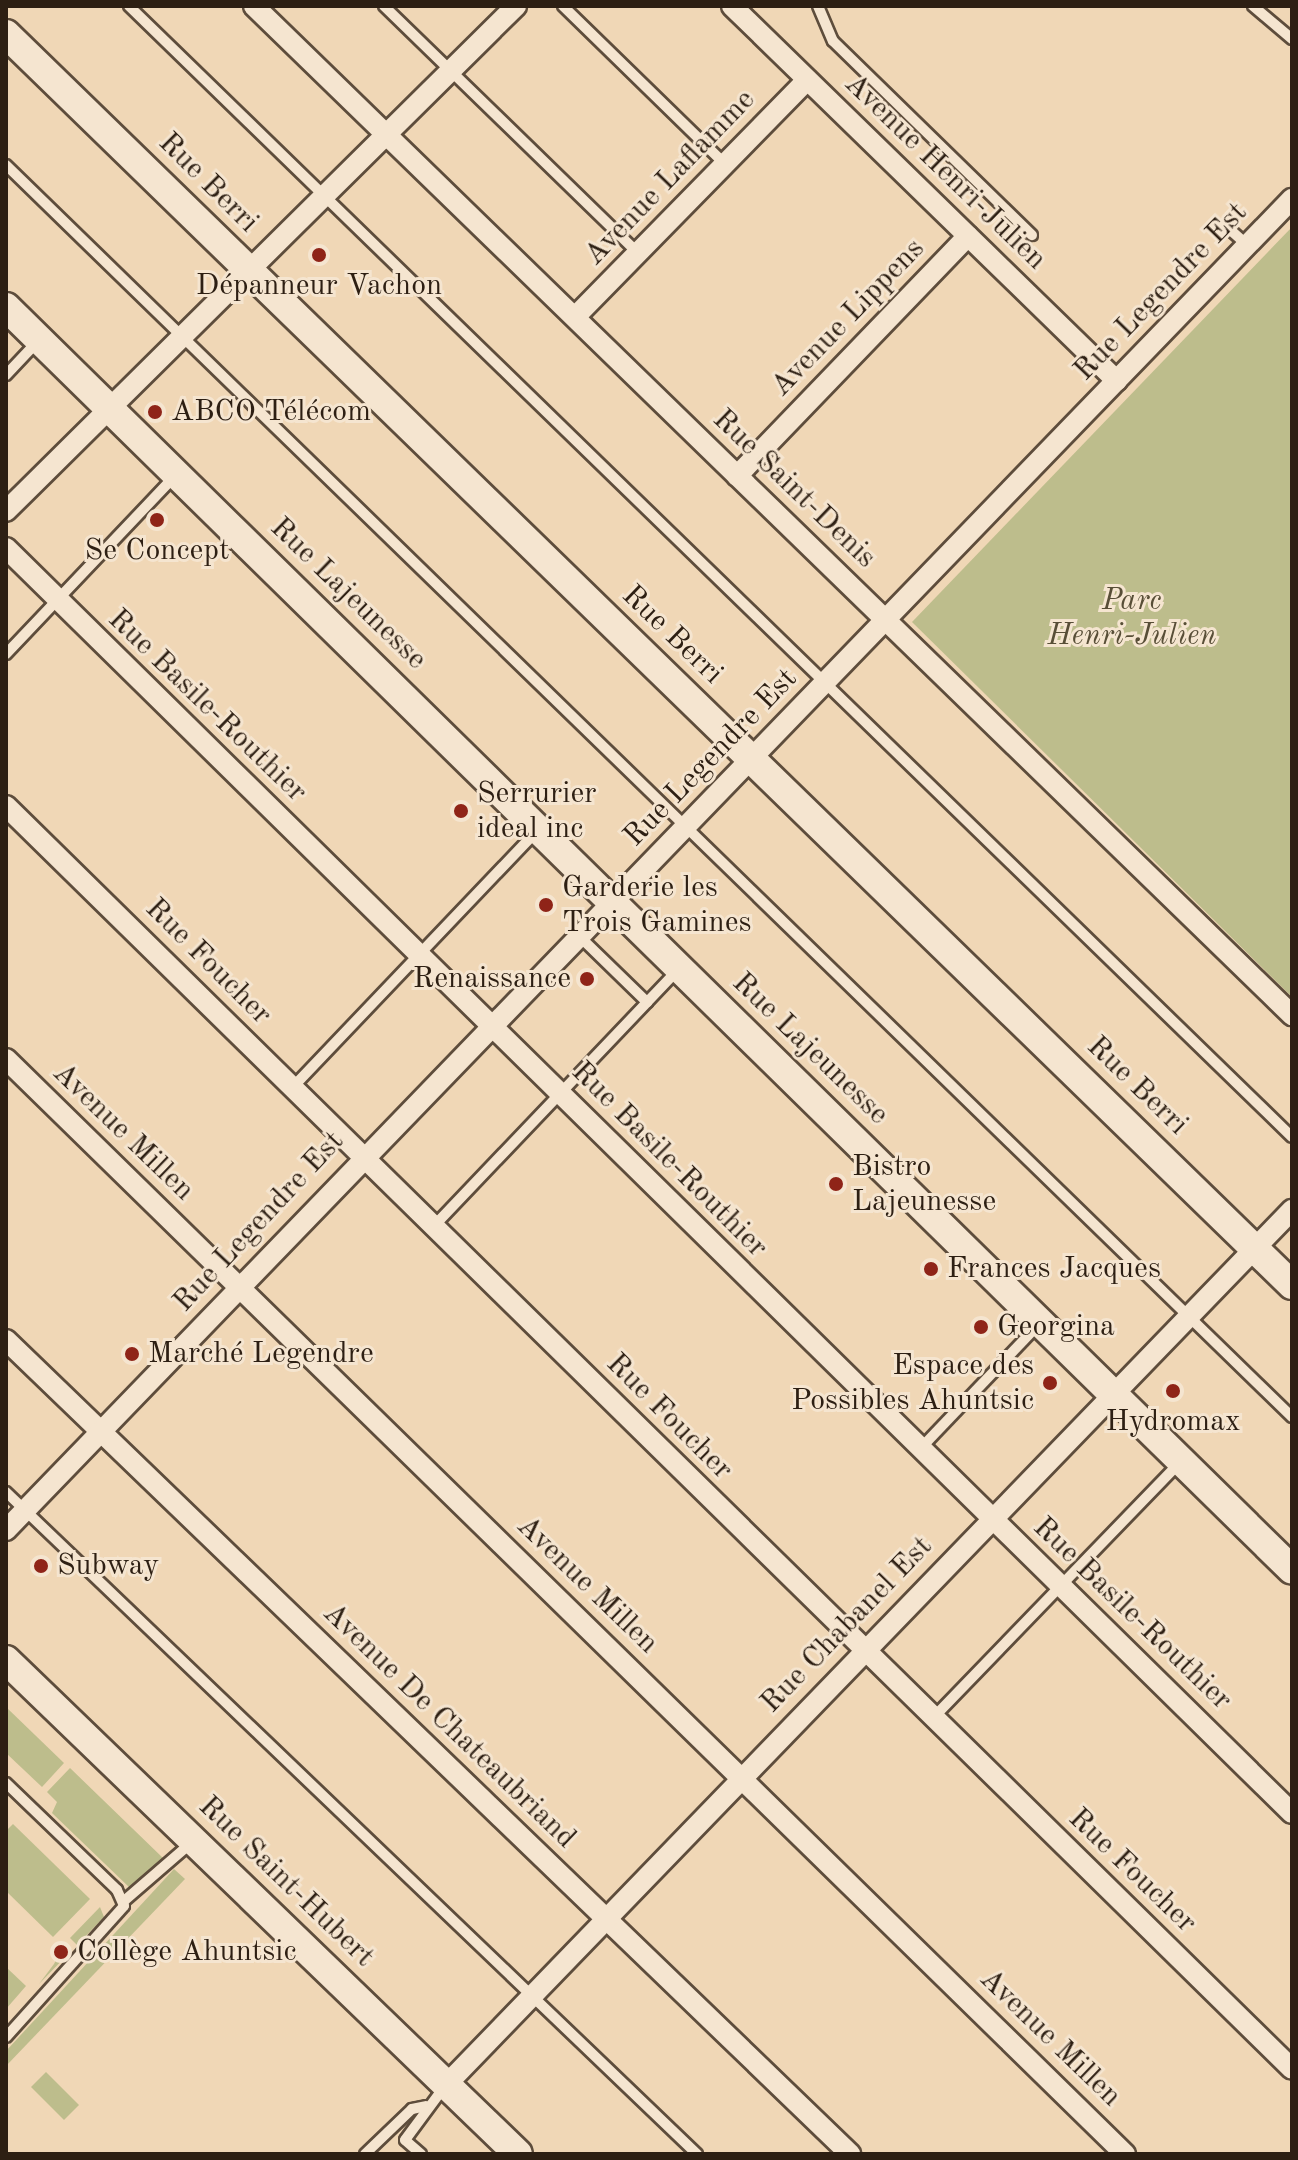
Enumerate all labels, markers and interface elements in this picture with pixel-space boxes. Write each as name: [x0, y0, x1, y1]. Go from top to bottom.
street label: Avenue Henri-Julien: [836, 66, 1054, 278]
street label: Avenue Laflamme: [577, 82, 763, 274]
street label: Rue Berri: [150, 125, 266, 241]
street label: Rue Legendre Est: [1067, 195, 1255, 389]
street label: Avenue Lippens: [764, 231, 932, 405]
marker: Dépanneur Vachon: [310, 246, 328, 264]
place label: Dépanneur Vachon: [196, 268, 442, 304]
place label: ABCO Télécom: [171, 394, 371, 430]
street label: Rue Saint-Denis: [705, 402, 883, 576]
marker: ABCO Télécom: [146, 403, 164, 421]
street label: Rue Lajeunesse: [262, 510, 434, 678]
marker: Se Concept: [148, 511, 166, 529]
place label: Se Concept: [85, 533, 229, 569]
street label: Rue Berri: [614, 578, 730, 692]
park label: Parc Henri-Julien: [1047, 583, 1217, 654]
street label: Rue Basile-Routhier: [100, 602, 314, 810]
street label: Rue Legendre Est: [617, 661, 805, 855]
place label: Serrurier ideal inc: [477, 776, 597, 846]
marker: Serrurier ideal inc: [452, 802, 470, 820]
place label: Garderie les Trois Gamines: [562, 870, 751, 940]
street label: Rue Foucher: [137, 891, 279, 1033]
marker: Garderie les Trois Gamines: [537, 896, 555, 914]
place label: Renaissance: [413, 961, 571, 997]
street label: Rue Lajeunesse: [724, 965, 896, 1133]
marker: Renaissance: [578, 970, 596, 988]
street label: Rue Berri: [1079, 1029, 1195, 1143]
street label: Rue Basile-Routhier: [563, 1054, 775, 1266]
street label: Avenue Millen: [45, 1055, 201, 1209]
street label: Rue Legendre Est: [166, 1124, 352, 1320]
place label: Bistro Lajeunesse: [852, 1149, 996, 1220]
marker: Bistro Lajeunesse: [827, 1175, 845, 1193]
place label: Frances Jacques: [947, 1251, 1161, 1287]
marker: Frances Jacques: [922, 1260, 940, 1278]
place label: Georgina: [997, 1309, 1115, 1345]
marker: Georgina: [972, 1318, 990, 1336]
place label: Marché Legendre: [148, 1336, 374, 1372]
marker: Marché Legendre: [123, 1345, 141, 1363]
street label: Rue Foucher: [598, 1346, 740, 1488]
place label: Espace des Possibles Ahuntsic: [791, 1348, 1034, 1418]
marker: Espace des Possibles Ahuntsic: [1041, 1374, 1059, 1392]
marker: Hydromax: [1164, 1382, 1182, 1400]
place label: Hydromax: [1105, 1404, 1241, 1440]
street label: Avenue Millen: [509, 1508, 665, 1662]
street label: Rue Basile-Routhier: [1025, 1510, 1239, 1718]
street label: Rue Chabanel Est: [754, 1529, 940, 1721]
place label: Subway: [57, 1548, 159, 1584]
marker: Subway: [32, 1557, 50, 1575]
street label: Avenue De Chateaubriand: [315, 1596, 583, 1856]
street label: Rue Saint-Hubert: [191, 1789, 381, 1975]
street label: Rue Foucher: [1060, 1801, 1204, 1941]
place label: Collège Ahuntsic: [77, 1934, 297, 1970]
marker: Collège Ahuntsic: [52, 1943, 70, 1961]
street label: Avenue Millen: [972, 1961, 1128, 2115]

